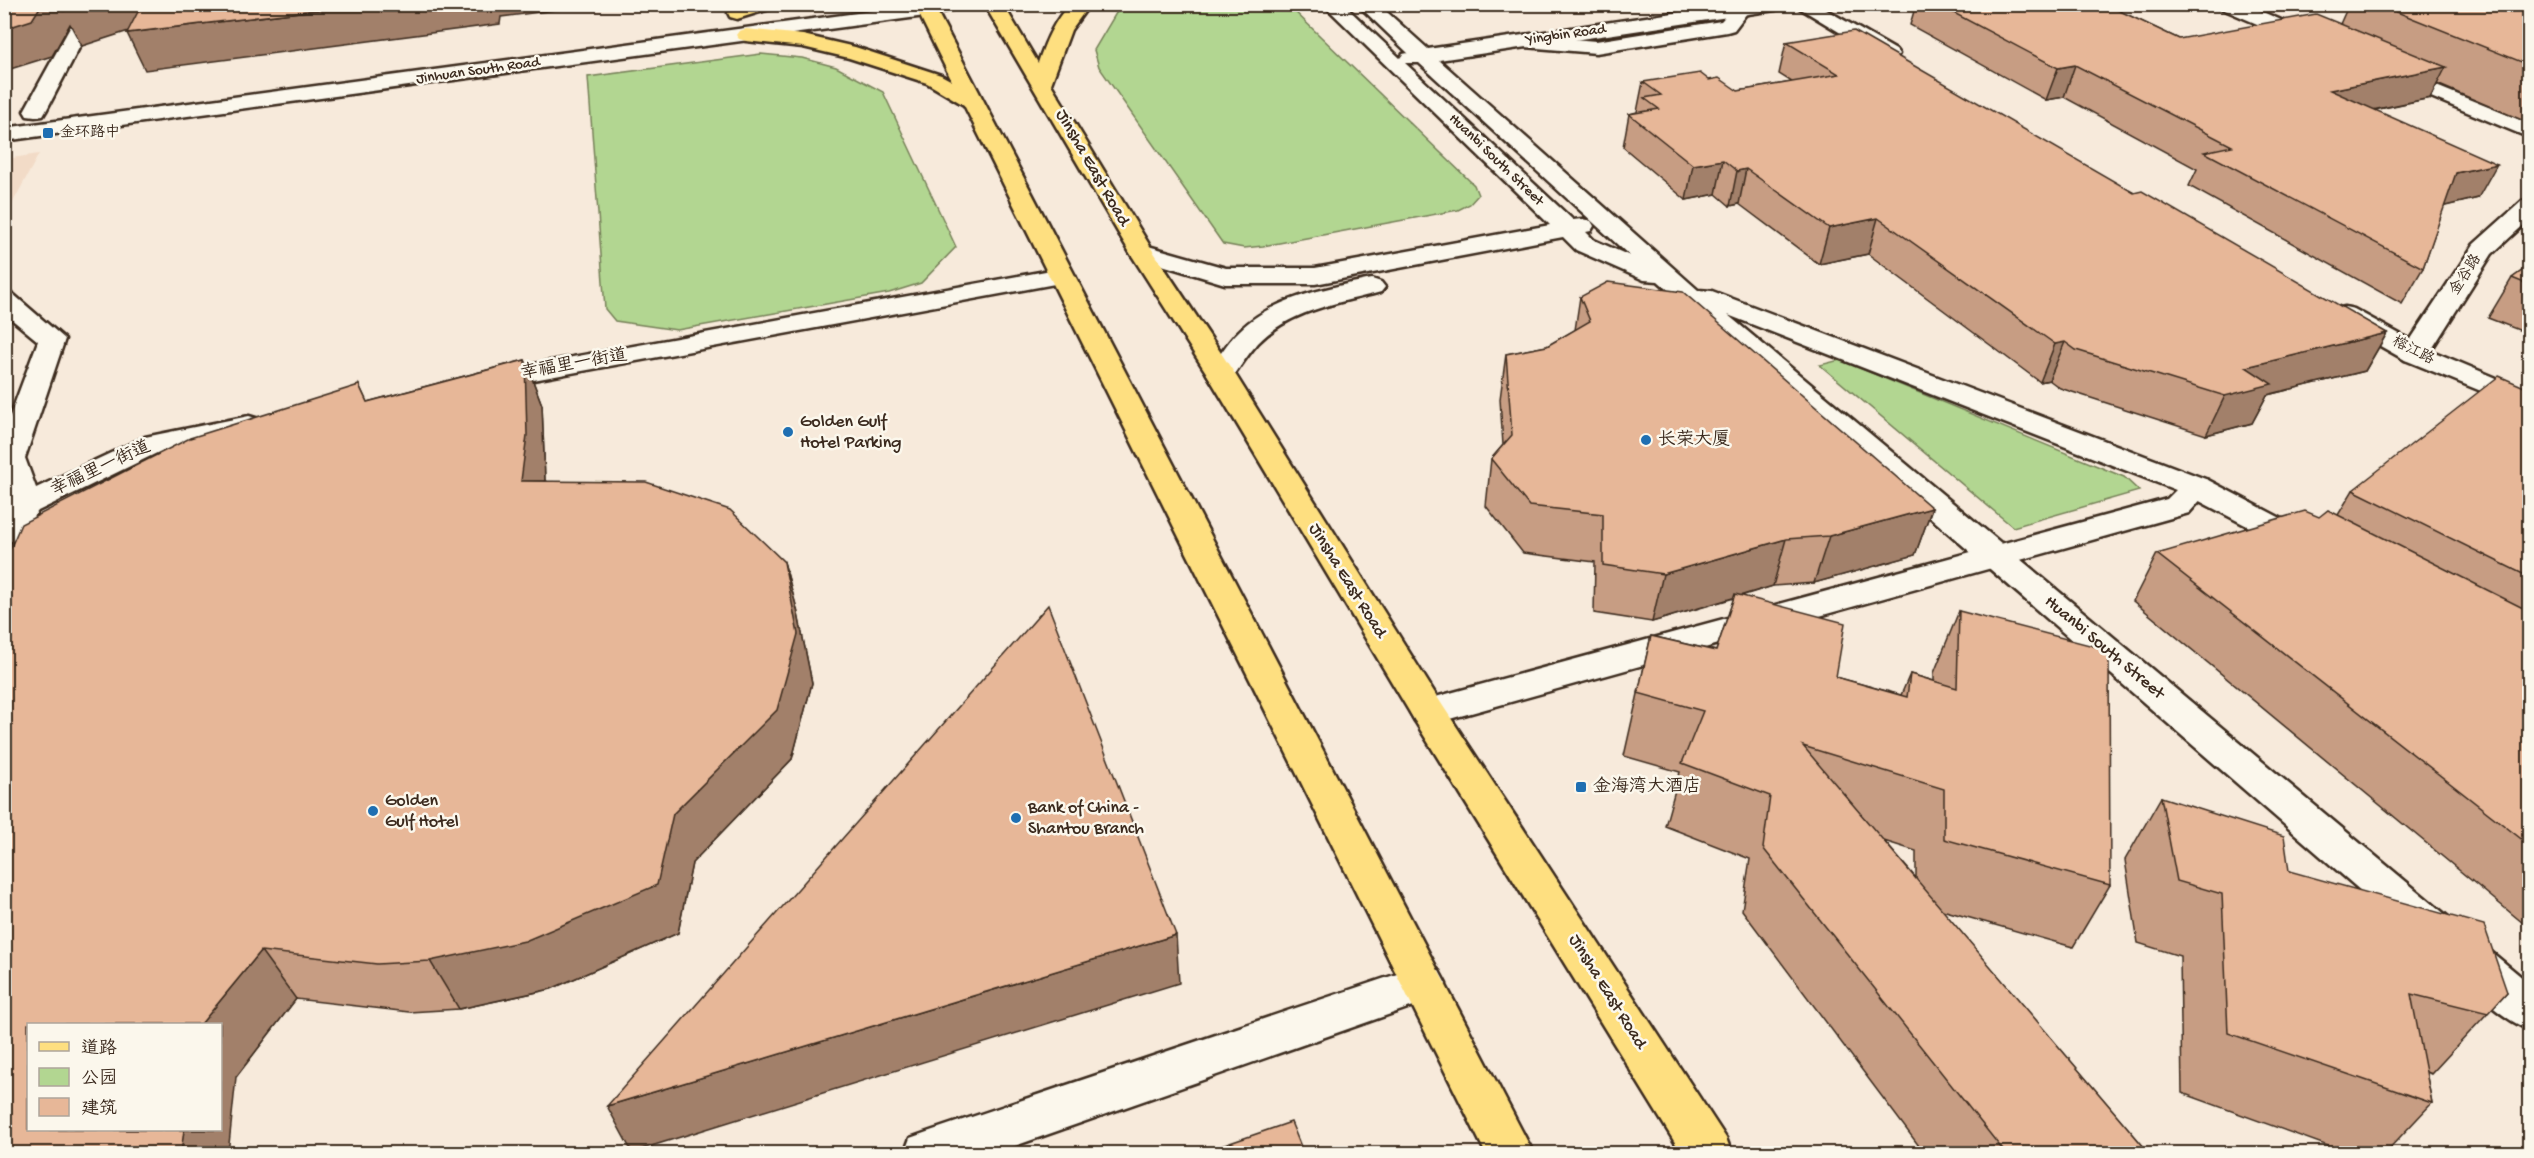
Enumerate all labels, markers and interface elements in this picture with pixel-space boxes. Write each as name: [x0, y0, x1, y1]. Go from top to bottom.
street label: Yingbin Road: [1523, 20, 1608, 50]
street label: Jinhuan South Road: [415, 53, 542, 89]
street label: Jinsha East Road: [1050, 106, 1135, 231]
street label: Huanbi South Street: [1445, 110, 1549, 211]
place label: 金环路中: [60, 124, 120, 142]
marker: 金环路中: [41, 126, 55, 140]
street label: 金谷路: [2446, 251, 2486, 299]
street label: 榕江路: [2389, 332, 2438, 369]
street label: 幸福里一街道: [519, 344, 629, 385]
place label: Golden Gulf Hotel Parking: [800, 412, 902, 454]
marker: Golden Gulf Hotel Parking: [781, 425, 795, 439]
place label: 长荣大厦: [1658, 429, 1730, 451]
marker: 长荣大厦: [1639, 433, 1653, 447]
street label: 幸福里一街道: [47, 436, 154, 501]
street label: Jinsha East Road: [1303, 520, 1391, 643]
street label: Huanbi South Street: [2040, 592, 2170, 705]
place label: 金海湾大酒店: [1593, 776, 1701, 798]
marker: 金海湾大酒店: [1574, 780, 1588, 794]
place label: Golden Gulf Hotel: [385, 791, 459, 833]
place label: Bank of China - Shantou Branch: [1027, 798, 1144, 840]
marker: Golden Gulf Hotel: [366, 804, 380, 818]
marker: Bank of China - Shantou Branch: [1009, 811, 1023, 825]
street label: Jinsha East Road: [1563, 931, 1651, 1054]
legend: [27, 1023, 222, 1131]
text: 道路: [81, 1038, 117, 1060]
text: 公园: [81, 1068, 117, 1090]
text: 建筑: [81, 1098, 117, 1120]

